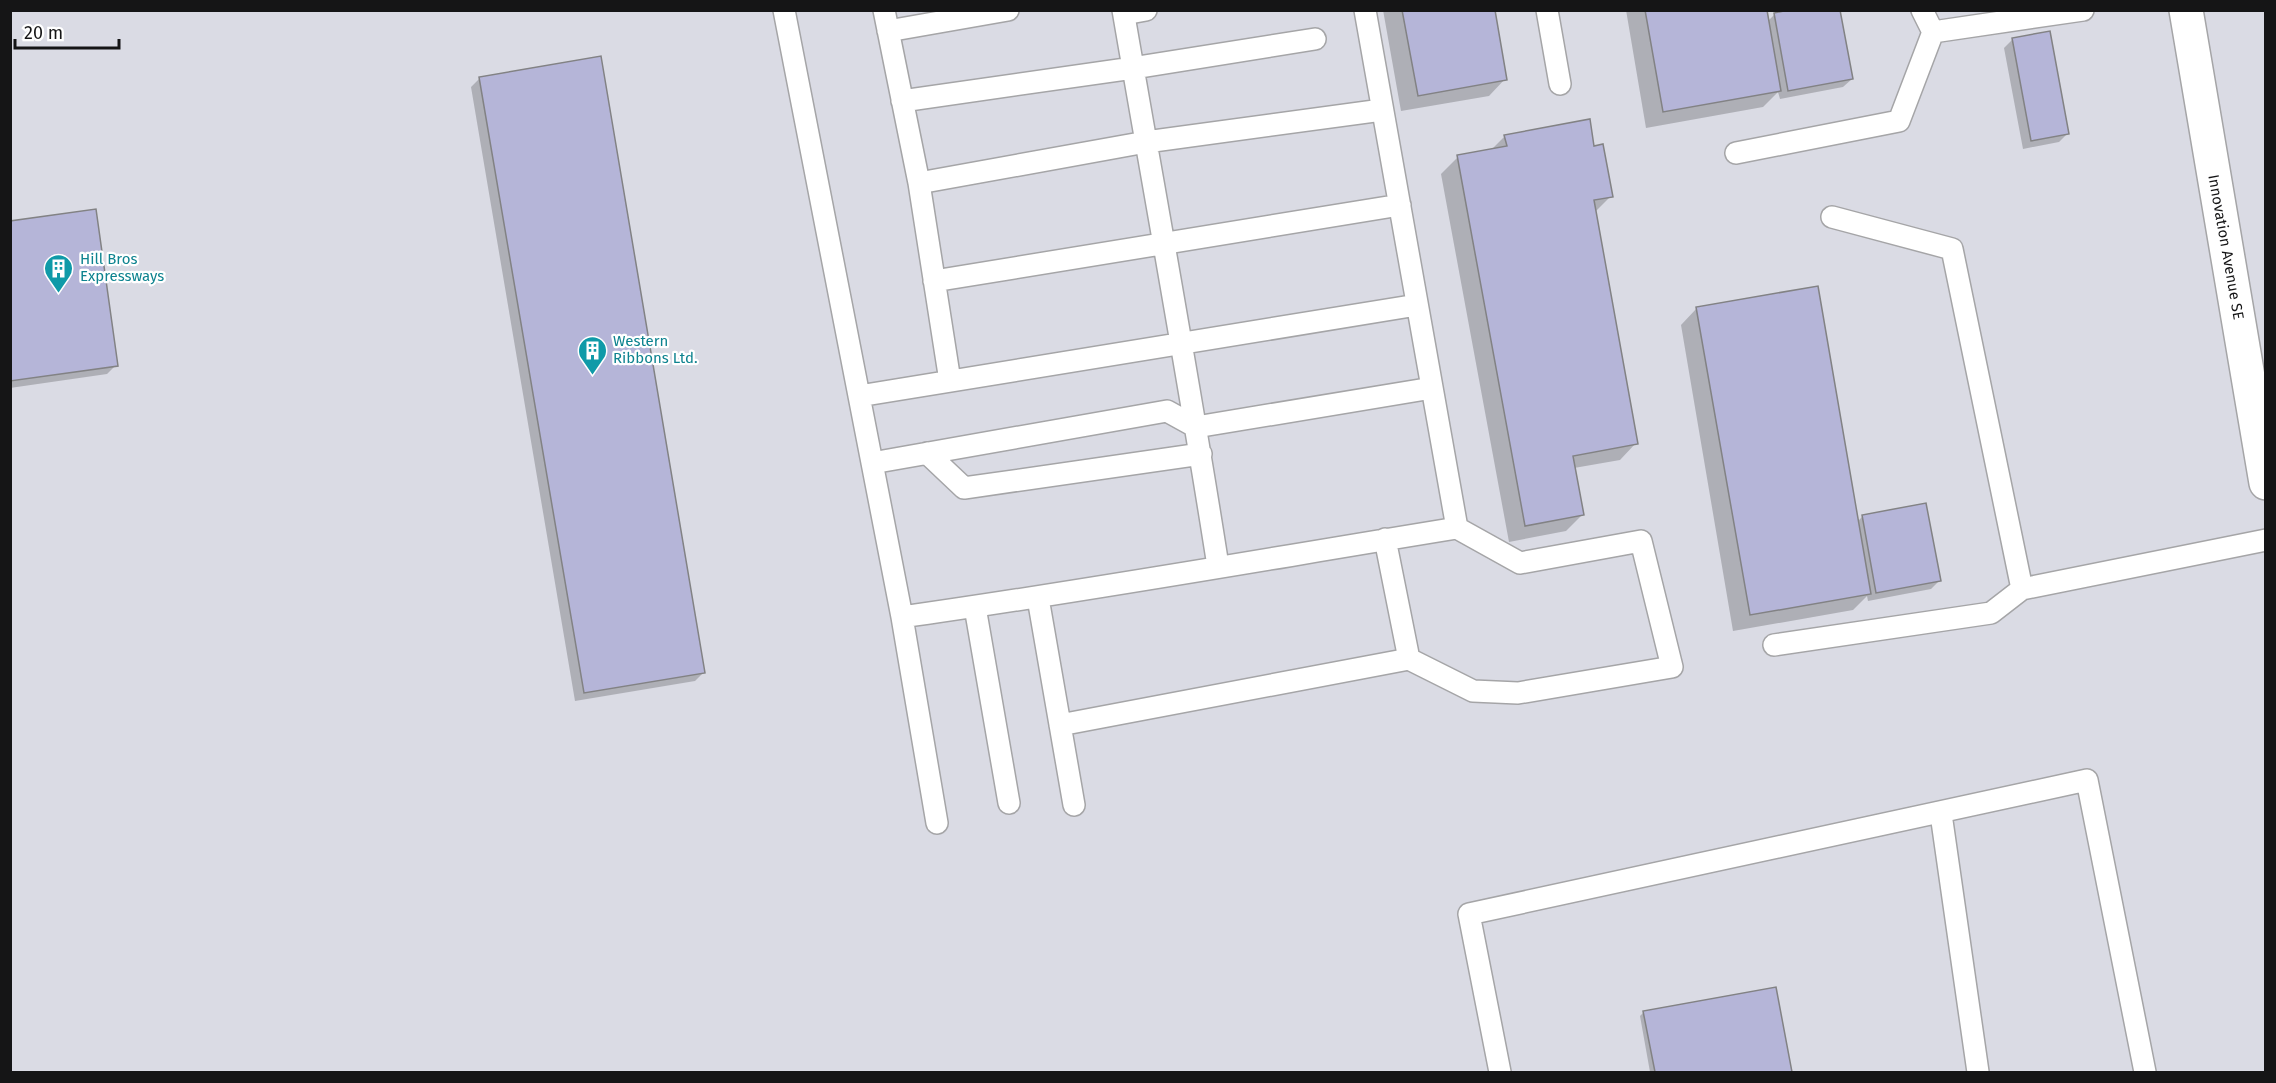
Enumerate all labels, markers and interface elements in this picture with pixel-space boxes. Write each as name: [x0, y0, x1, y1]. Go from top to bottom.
scale bar: [15, 12, 118, 50]
text: 20 m: [24, 22, 63, 44]
street label: Innovation Avenue SE: [2204, 173, 2248, 321]
place label: Hill Bros Expressways: [80, 250, 164, 285]
building icon: Hill Bros Expressways: [43, 252, 75, 294]
place label: Western Ribbons Ltd.: [613, 332, 698, 367]
building icon: Western Ribbons Ltd.: [576, 334, 608, 376]

